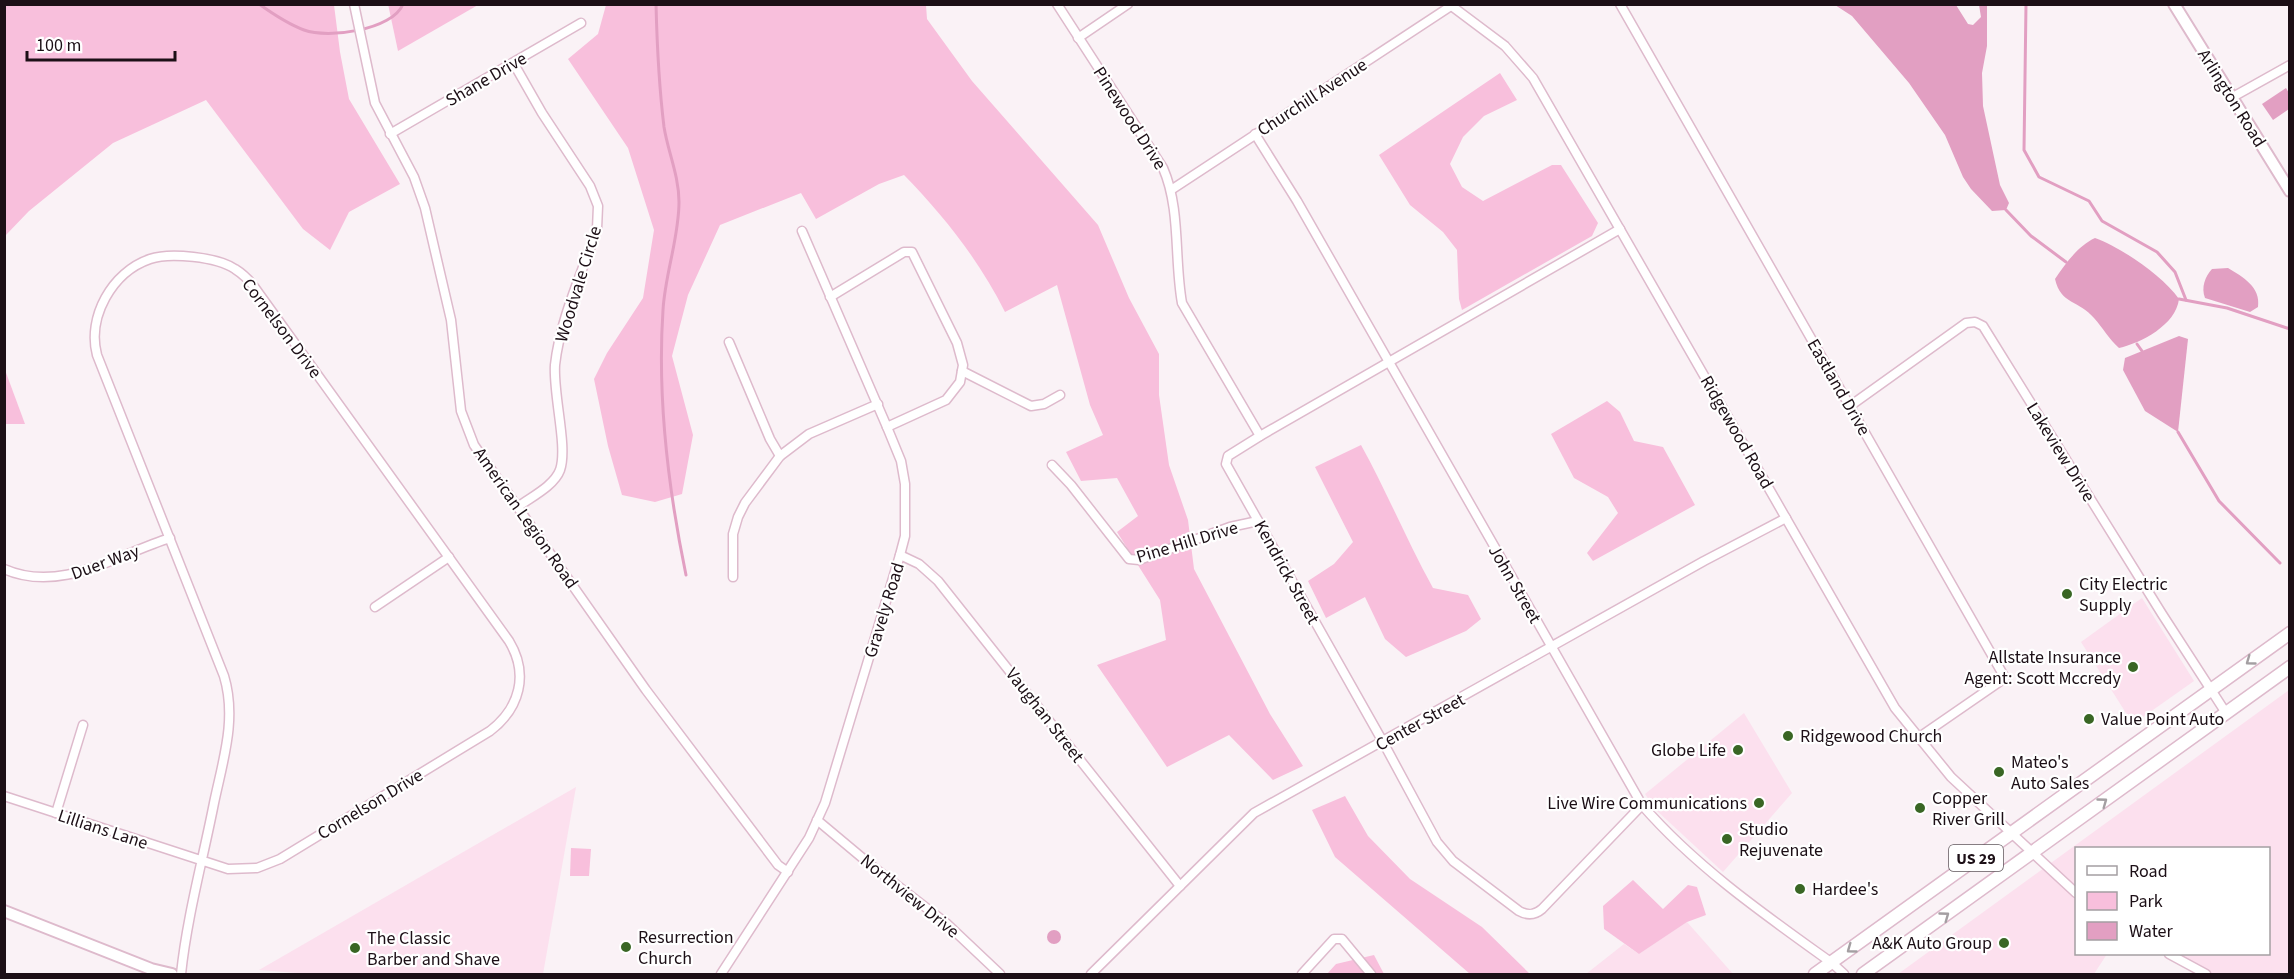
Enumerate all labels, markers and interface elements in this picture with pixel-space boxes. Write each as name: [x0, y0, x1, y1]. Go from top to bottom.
scale bar: [27, 24, 176, 62]
text: 100 m: [36, 33, 81, 58]
street label: Arlington Road: [2191, 44, 2272, 152]
street label: Shane Drive: [441, 46, 531, 113]
street label: Churchill Avenue: [1252, 52, 1372, 142]
street label: Pinewood Drive: [1087, 62, 1172, 175]
street label: Woodvale Circle: [549, 223, 608, 345]
street label: Cornelson Drive: [236, 273, 328, 384]
street label: Eastland Drive: [1801, 334, 1876, 440]
street label: Ridgewood Road: [1694, 371, 1779, 494]
street label: Lakeview Drive: [2020, 398, 2101, 507]
street label: American Legion Road: [467, 443, 584, 594]
street label: Pine Hill Drive: [1133, 515, 1241, 570]
street label: Kendrick Street: [1248, 516, 1326, 629]
street label: Duer Way: [68, 538, 143, 586]
street label: John Street: [1482, 540, 1547, 628]
street label: Gravely Road: [858, 559, 911, 661]
place label: City Electric Supply: [2079, 572, 2168, 618]
marker: City Electric Supply: [2060, 587, 2074, 601]
place label: Allstate Insurance Agent: Scott Mccredy: [1964, 645, 2122, 691]
one-way arrow: [2245, 654, 2256, 665]
marker: Allstate Insurance Agent: Scott Mccredy: [2126, 660, 2140, 674]
street label: Vaughan Street: [1000, 663, 1090, 768]
street label: Center Street: [1371, 688, 1469, 757]
place label: Value Point Auto: [2101, 707, 2224, 732]
marker: Value Point Auto: [2082, 712, 2096, 726]
place label: Ridgewood Church: [1800, 724, 1942, 749]
marker: Ridgewood Church: [1781, 729, 1795, 743]
place label: Globe Life: [1651, 738, 1726, 763]
marker: Globe Life: [1731, 743, 1745, 757]
place label: Mateo's Auto Sales: [2011, 750, 2089, 796]
street label: Cornelson Drive: [313, 763, 428, 846]
marker: Mateo's Auto Sales: [1992, 765, 2006, 779]
place label: Copper River Grill: [1932, 786, 2005, 832]
place label: Live Wire Communications: [1547, 791, 1747, 816]
marker: Live Wire Communications: [1752, 796, 1766, 810]
one-way arrow: [2096, 798, 2107, 809]
marker: Copper River Grill: [1913, 801, 1927, 815]
street label: Lillians Lane: [55, 803, 151, 856]
place label: Studio Rejuvenate: [1739, 817, 1823, 863]
marker: Studio Rejuvenate: [1720, 832, 1734, 846]
road number: US 29: [1949, 845, 2003, 871]
legend: [2075, 847, 2270, 955]
street label: Northview Drive: [855, 849, 965, 944]
text: Road: [2129, 859, 2168, 884]
place label: Hardee's: [1812, 877, 1878, 902]
marker: Hardee's: [1793, 882, 1807, 896]
text: Park: [2129, 889, 2163, 914]
one-way arrow: [1938, 912, 1949, 923]
text: Water: [2129, 919, 2173, 944]
place label: Resurrection Church: [638, 925, 734, 971]
place label: The Classic Barber and Shave: [367, 926, 500, 972]
place label: A&K Auto Group: [1872, 931, 1992, 956]
marker: A&K Auto Group: [1997, 936, 2011, 950]
marker: Resurrection Church: [619, 940, 633, 954]
marker: The Classic Barber and Shave: [348, 941, 362, 955]
one-way arrow: [1847, 941, 1858, 952]

